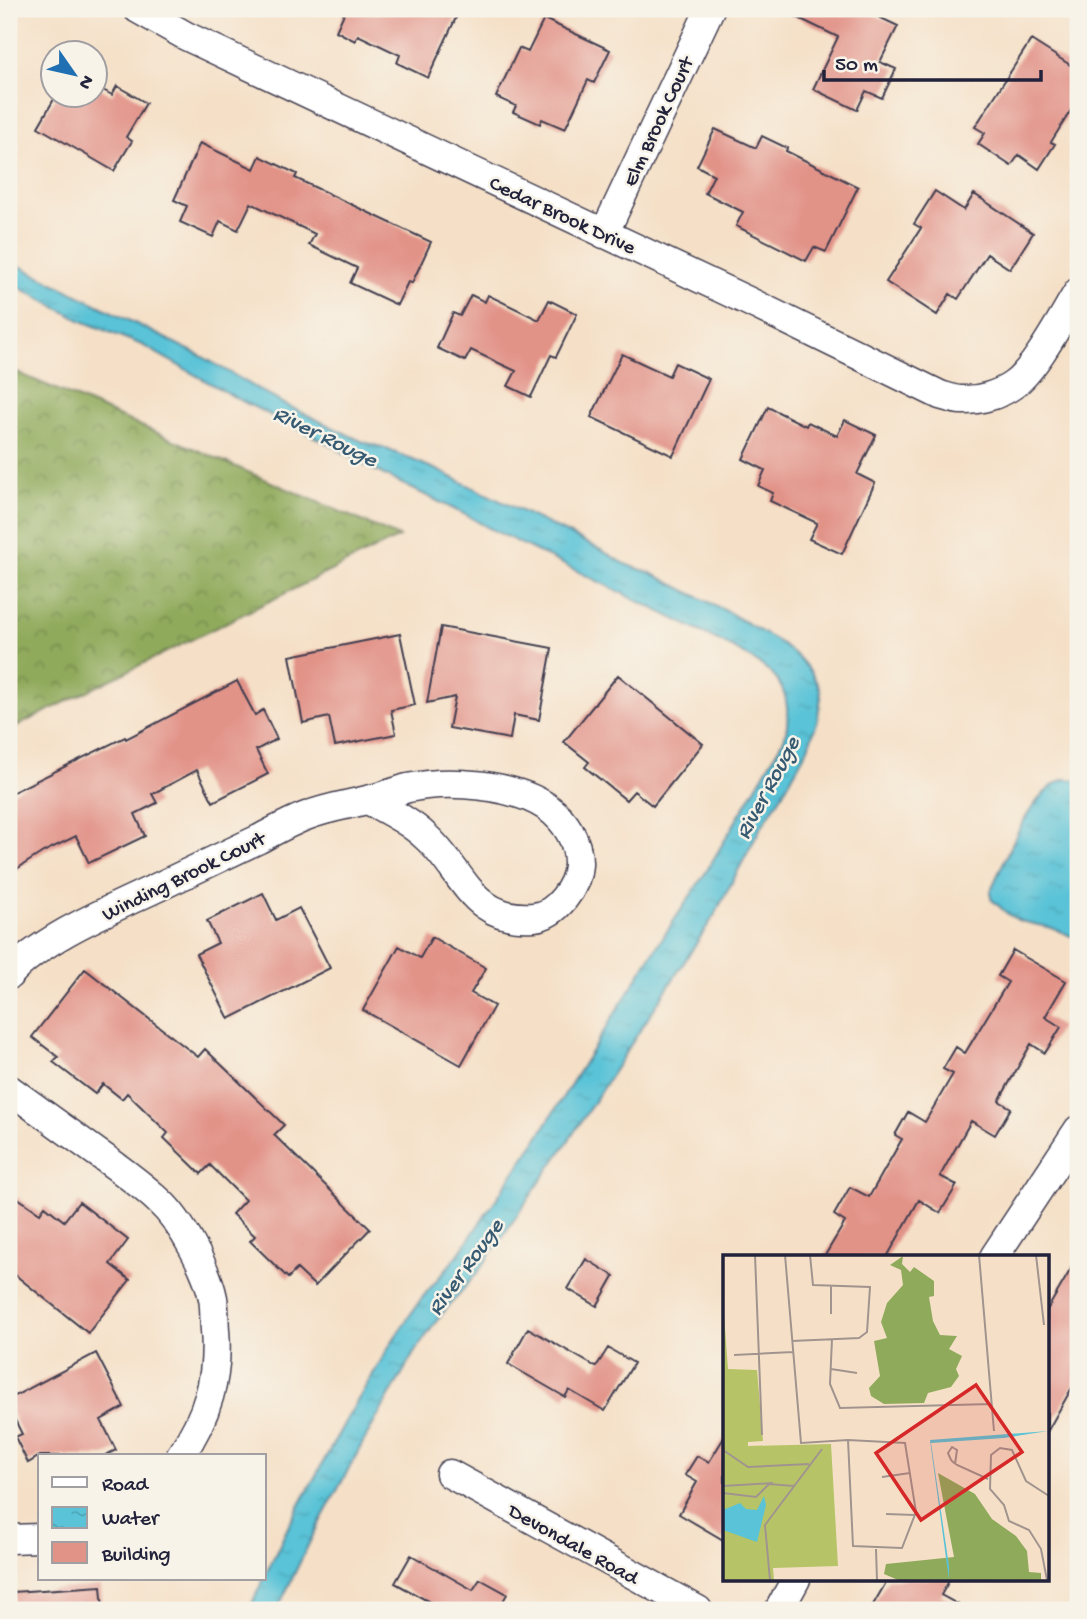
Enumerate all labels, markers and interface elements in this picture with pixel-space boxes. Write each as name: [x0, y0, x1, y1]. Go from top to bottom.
north arrow: [38, 38, 108, 108]
scale bar: [824, 38, 1042, 82]
street label: Elm Brook Court: [619, 52, 702, 191]
text: 50 m: [835, 54, 878, 79]
text: N: [72, 70, 98, 93]
street label: Cedar Brook Drive: [484, 172, 640, 263]
water label: River Rouge: [268, 401, 382, 475]
water label: River Rouge: [731, 732, 808, 845]
street label: Winding Brook Court: [99, 827, 272, 929]
water label: River Rouge: [423, 1214, 511, 1321]
inset map: [723, 1255, 1048, 1580]
legend: [38, 1454, 266, 1580]
text: Road: [102, 1474, 150, 1499]
street label: Devondale Road: [501, 1499, 643, 1593]
text: Water: [102, 1508, 160, 1533]
text: Building: [101, 1544, 171, 1569]

